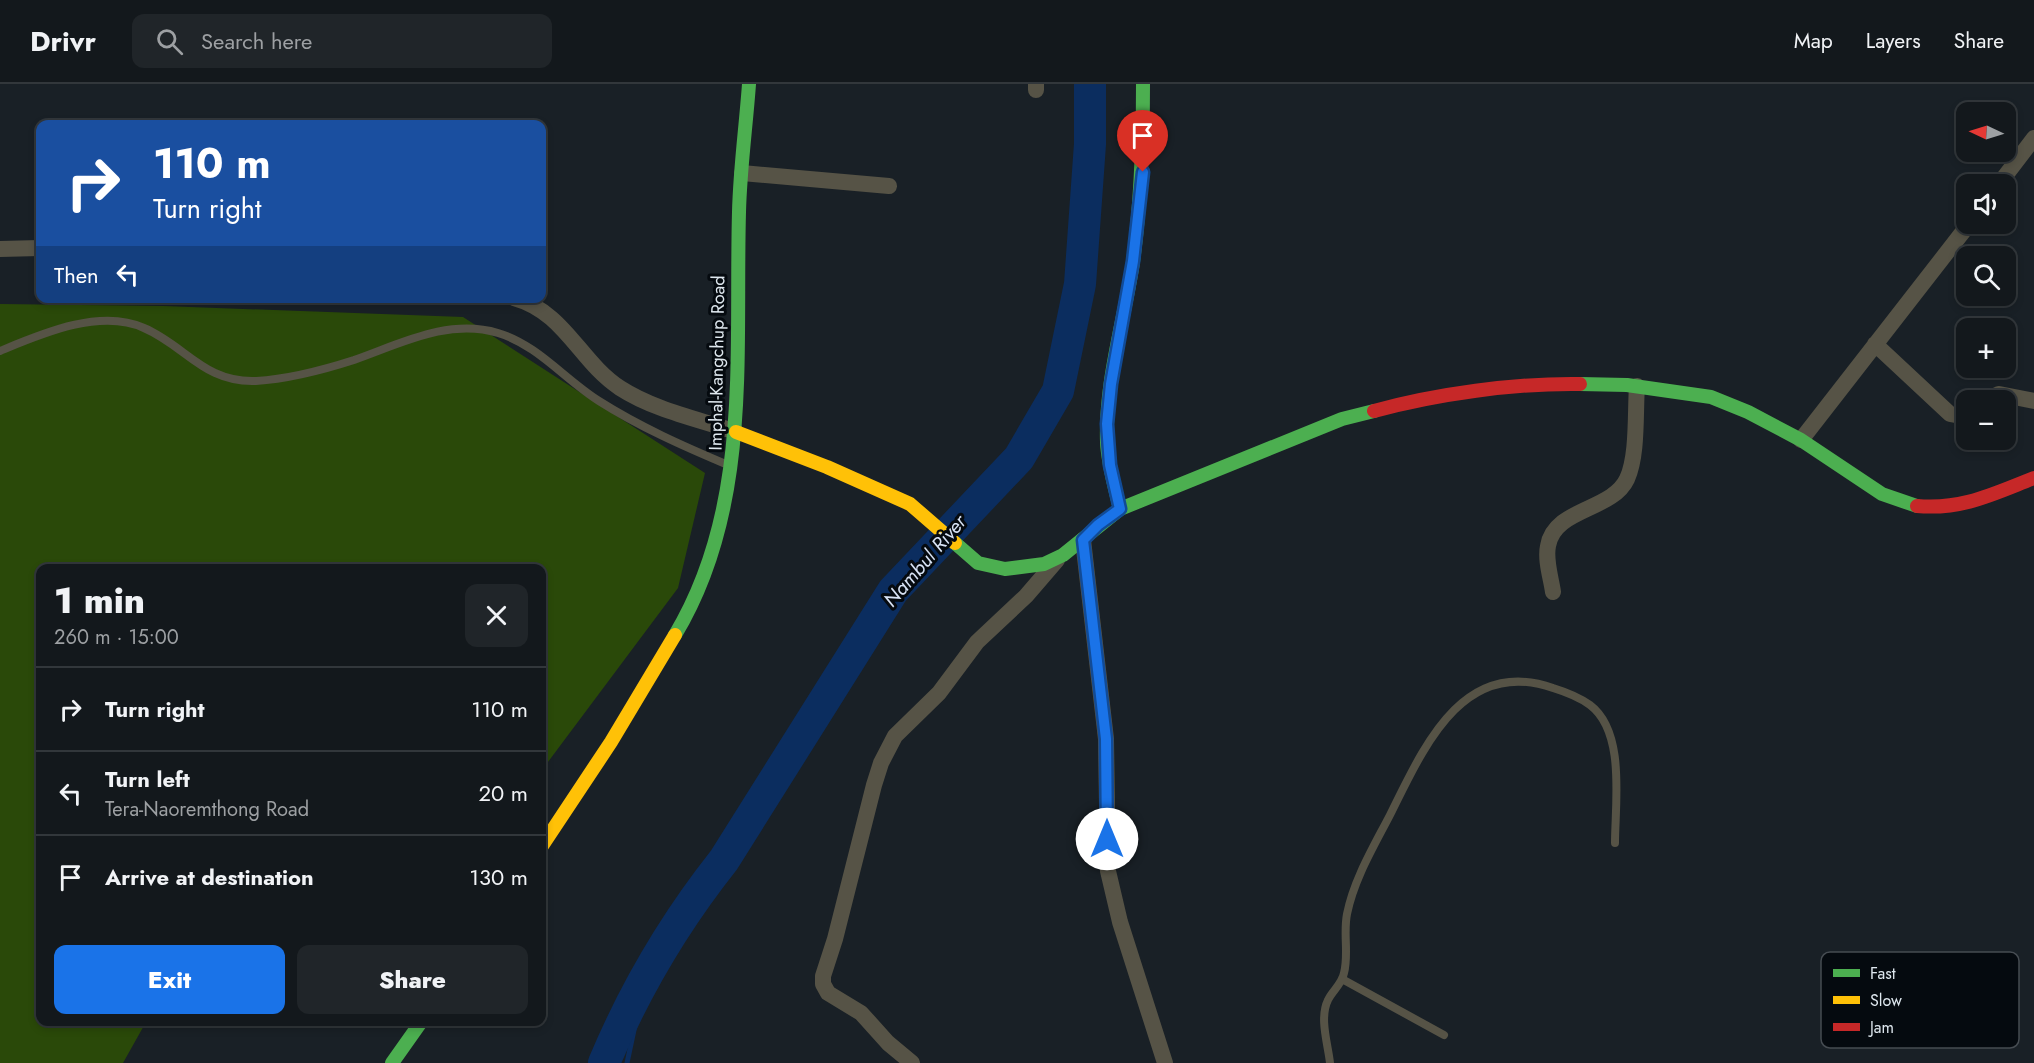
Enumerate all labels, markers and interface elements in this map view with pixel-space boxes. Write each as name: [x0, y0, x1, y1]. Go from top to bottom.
search box: [132, 14, 552, 68]
text: Drivr: [30, 21, 96, 62]
icon: search: [153, 25, 186, 58]
text: Search here: [201, 25, 312, 57]
text: Map: [1794, 26, 1833, 56]
text: Layers: [1866, 26, 1921, 56]
text: Share: [1954, 26, 2004, 56]
north arrow: [1956, 102, 2016, 162]
map controls: [1956, 102, 2016, 450]
pin: [1117, 110, 1168, 172]
icon: arrive: [1126, 119, 1159, 152]
text: 110 m: [153, 133, 271, 194]
icon: right: [54, 144, 132, 222]
button: sound: [1956, 174, 2016, 234]
text: Turn right: [153, 189, 261, 228]
button: search: [1956, 246, 2016, 306]
icon: left: [111, 258, 144, 291]
text: Then: [54, 259, 99, 291]
street label: Imphal-Kangchup Road: [702, 275, 732, 451]
button: +: [1956, 318, 2016, 378]
button: −: [1956, 390, 2016, 450]
water label: Nambul River: [877, 508, 974, 613]
text: 1 min: [54, 574, 145, 626]
button: close: [465, 584, 528, 647]
text: 260 m · 15:00: [54, 623, 179, 652]
icon: right: [54, 693, 87, 726]
text: Turn right: [105, 693, 205, 725]
text: 110 m: [471, 693, 528, 725]
text: Turn left: [105, 763, 190, 795]
icon: left: [54, 777, 87, 810]
text: 20 m: [479, 777, 528, 809]
text: Tera-Naoremthong Road: [105, 795, 309, 824]
position arrow: [1075, 807, 1139, 871]
icon: arrive: [54, 861, 87, 894]
text: Arrive at destination: [105, 861, 314, 893]
text: 130 m: [469, 861, 528, 893]
button: Exit: [54, 945, 285, 1014]
button: Share: [297, 945, 528, 1014]
legend: [1821, 952, 2019, 1048]
text: Fast: [1870, 962, 1896, 985]
text: Slow: [1870, 989, 1902, 1012]
text: Jam: [1868, 1016, 1894, 1039]

